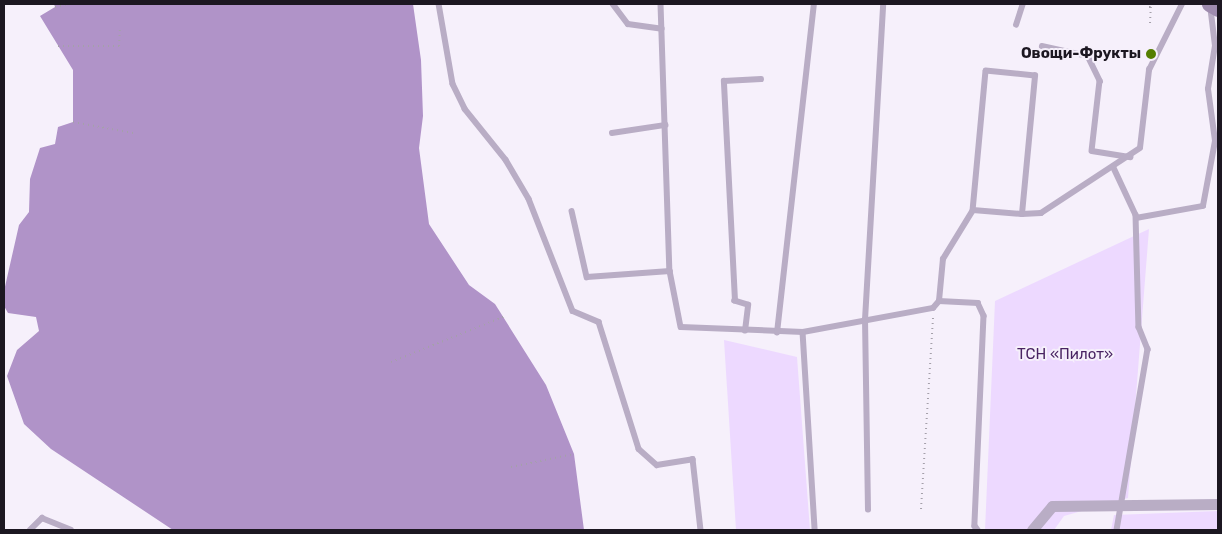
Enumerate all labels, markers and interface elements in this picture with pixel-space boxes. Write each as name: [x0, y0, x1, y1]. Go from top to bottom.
place label: Овощи-Фрукты: [1021, 45, 1141, 63]
marker: Овощи-Фрукты: [1145, 48, 1157, 60]
park label: ТСН «Пилот»: [1017, 346, 1113, 364]

